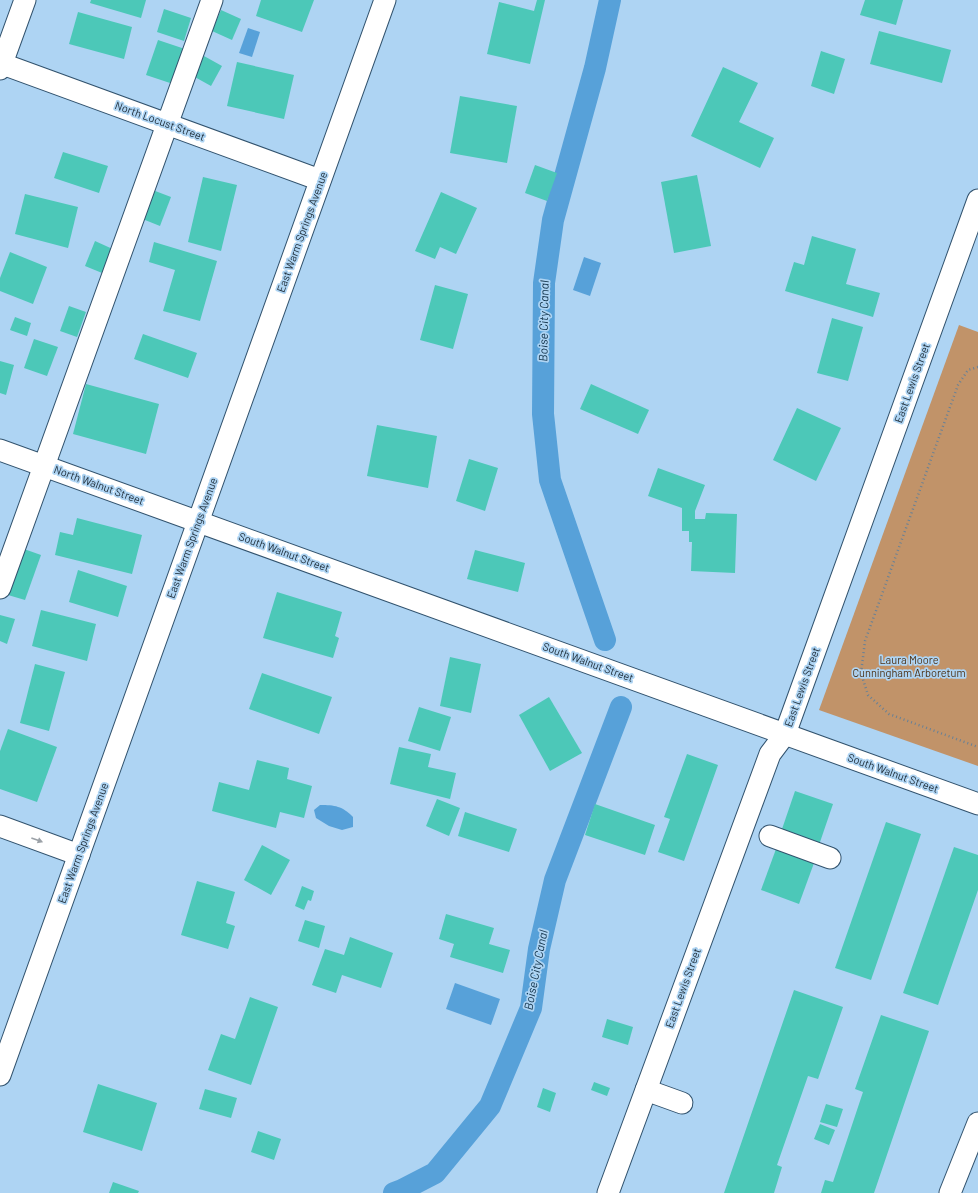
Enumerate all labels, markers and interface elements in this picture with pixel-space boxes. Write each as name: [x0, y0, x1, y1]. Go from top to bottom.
street label: North Locust Street: [113, 98, 207, 143]
street label: East Warm Springs Avenue: [274, 170, 329, 294]
water label: Boise City Canal: [535, 280, 551, 362]
street label: East Lewis Street: [891, 341, 932, 425]
street label: North Walnut Street: [52, 462, 146, 507]
street label: East Warm Springs Avenue: [164, 476, 219, 600]
street label: South Walnut Street: [237, 529, 331, 574]
street label: South Walnut Street: [541, 639, 635, 684]
street label: East Lewis Street: [781, 645, 822, 729]
park label: Laura Moore Cunningham Arboretum: [852, 653, 966, 679]
street label: South Walnut Street: [846, 750, 940, 795]
street label: East Warm Springs Avenue: [55, 781, 110, 905]
one-way arrow: [31, 837, 43, 843]
water label: Boise City Canal: [520, 928, 550, 1011]
street label: East Lewis Street: [662, 946, 703, 1030]

